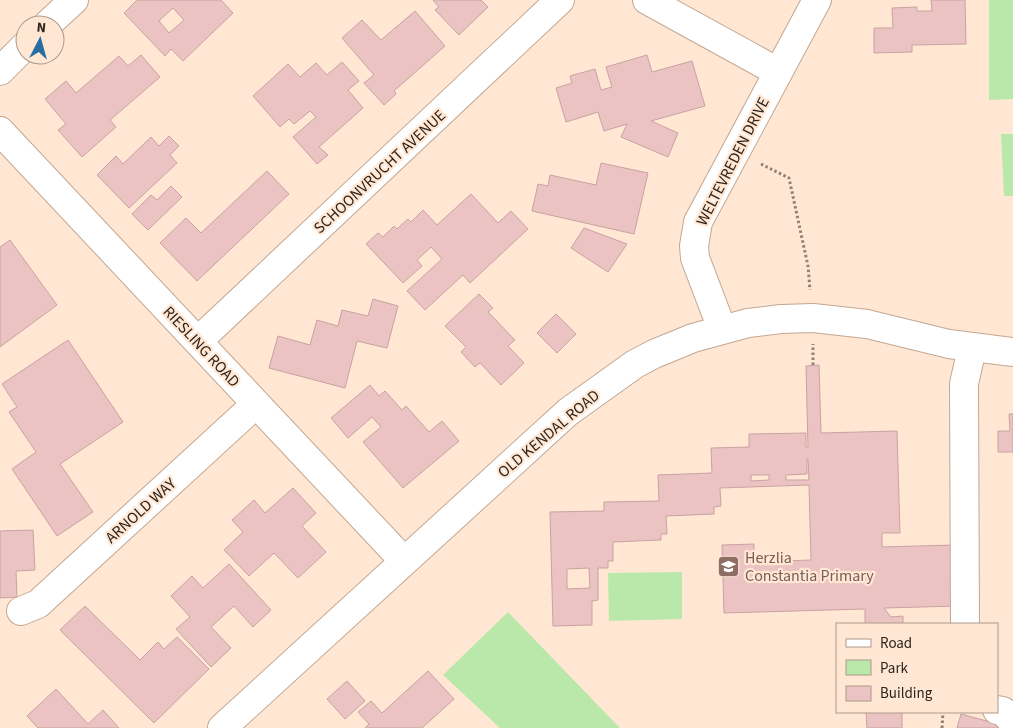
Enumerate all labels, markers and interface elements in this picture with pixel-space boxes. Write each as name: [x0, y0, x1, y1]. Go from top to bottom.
north arrow: [15, 15, 65, 65]
text: N: [36, 18, 47, 38]
street label: WELTEVREDEN DRIVE: [691, 94, 775, 229]
street label: SCHOONVRUCHT AVENUE: [309, 105, 450, 239]
street label: RIESLING ROAD: [158, 301, 245, 392]
street label: OLD KENDAL ROAD: [493, 384, 604, 483]
street label: ARNOLD WAY: [101, 473, 181, 548]
place label: Herzlia Constantia Primary: [745, 547, 874, 587]
school or university icon: Herzlia Constantia Primary: [717, 554, 741, 578]
legend: [836, 623, 998, 713]
text: Road: [880, 633, 912, 654]
text: Park: [880, 658, 909, 679]
text: Building: [880, 683, 933, 704]

